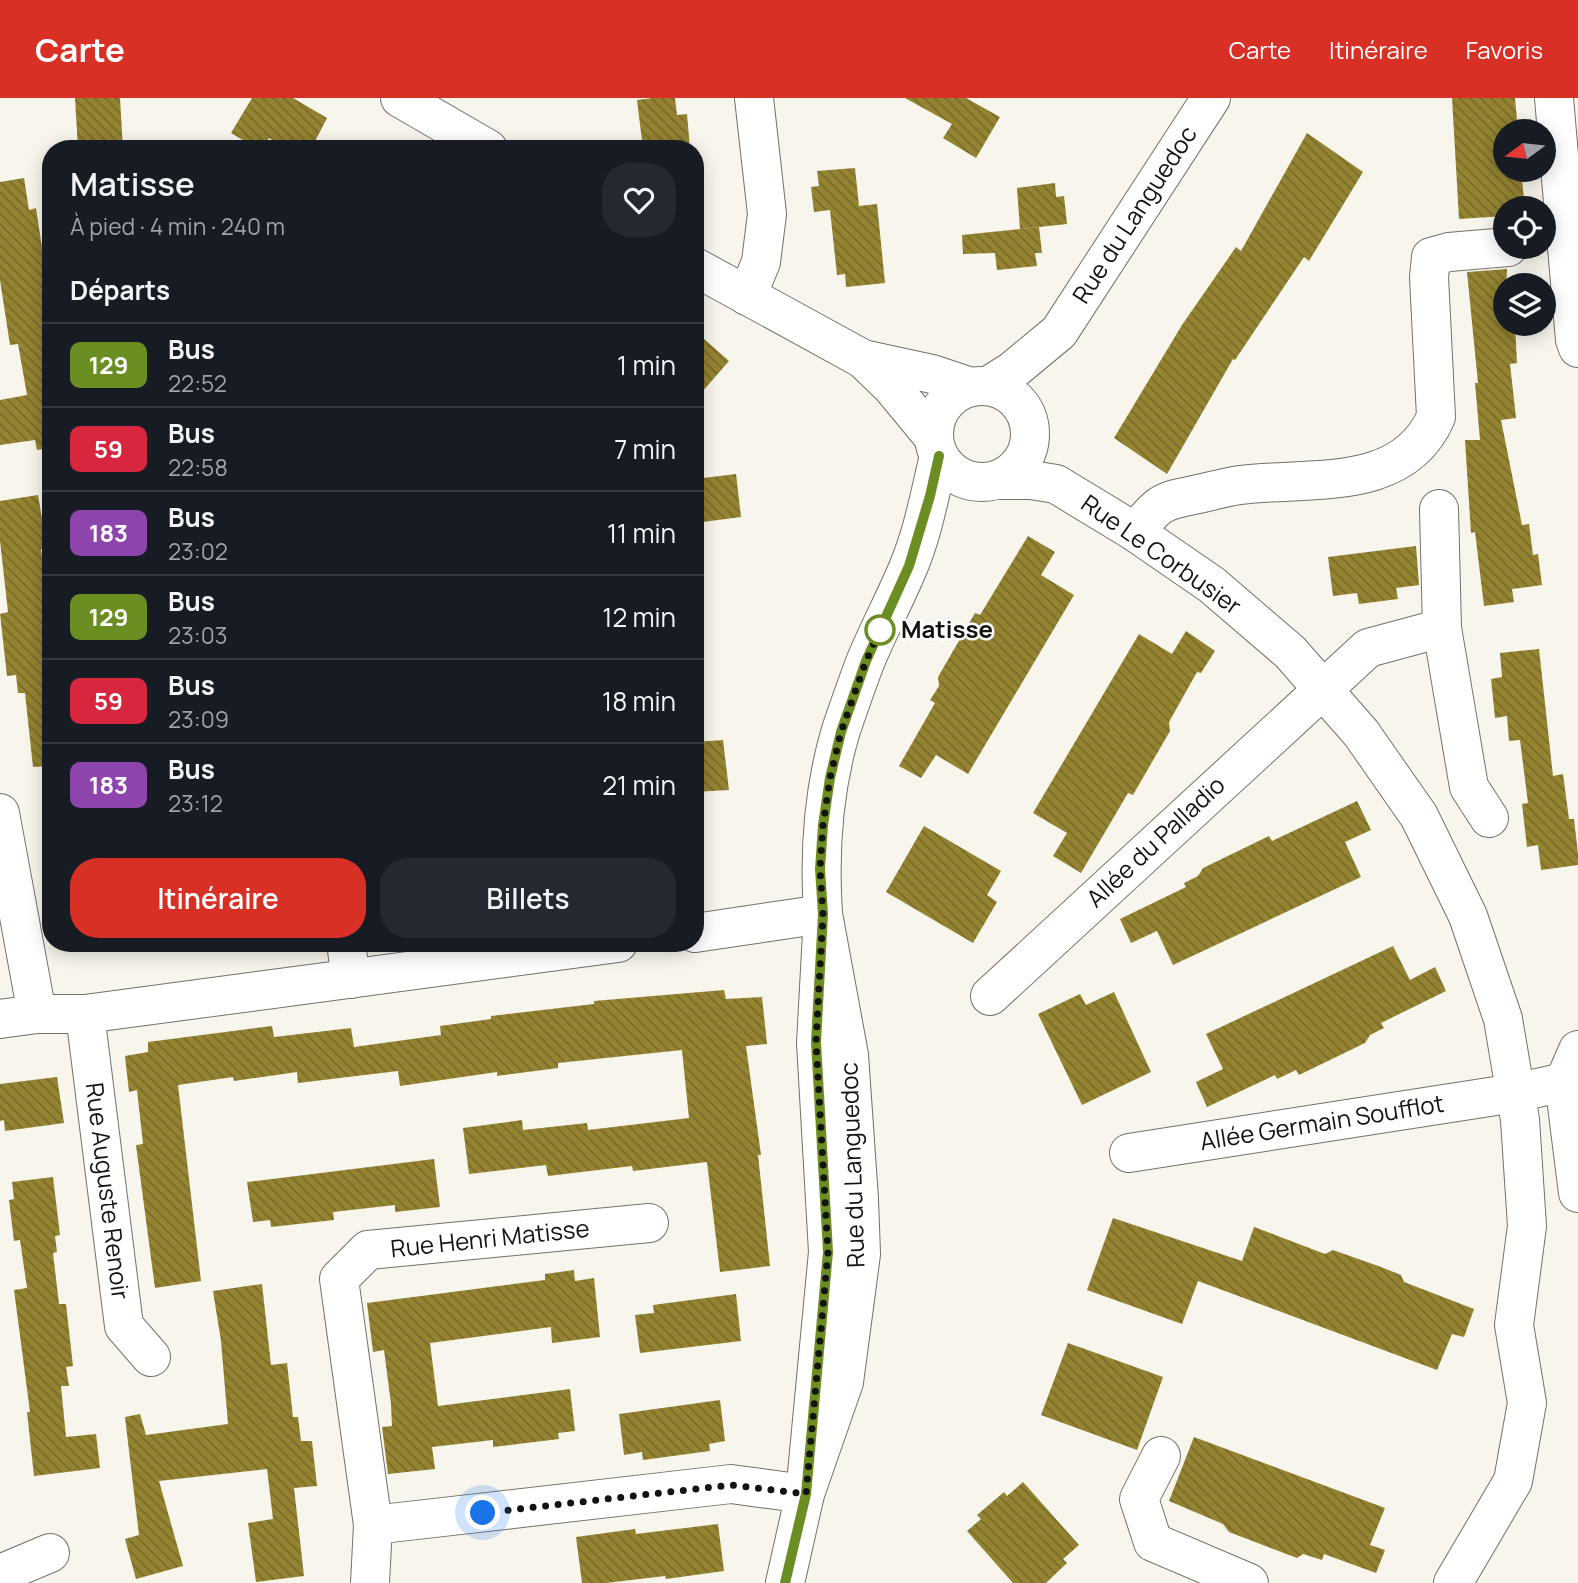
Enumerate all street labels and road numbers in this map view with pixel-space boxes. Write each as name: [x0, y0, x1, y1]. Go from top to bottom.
street label: Rue du Languedoc: [1064, 119, 1204, 309]
street label: Rue Le Corbusier: [1075, 486, 1249, 622]
street label: Allée du Palladio: [1078, 768, 1231, 914]
street label: Rue du Languedoc: [831, 1062, 872, 1268]
street label: Rue Auguste Renoir: [79, 1081, 138, 1301]
street label: Allée Germain Soufflot: [1197, 1086, 1446, 1157]
street label: Rue Henri Matisse: [389, 1211, 591, 1264]

